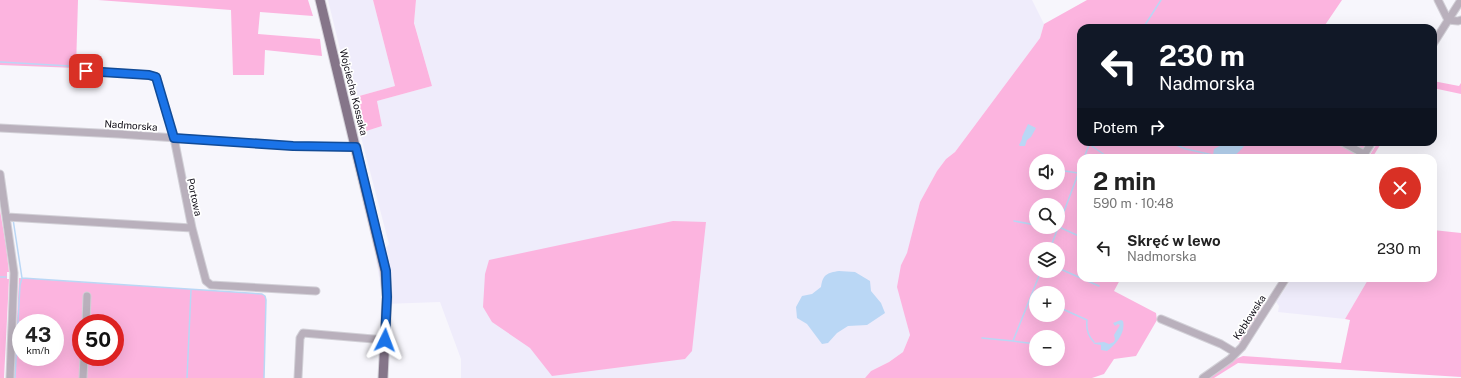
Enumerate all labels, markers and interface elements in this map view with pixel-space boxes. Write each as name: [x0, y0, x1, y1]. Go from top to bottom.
text: 230 m: [1159, 39, 1245, 72]
icon: left: [1093, 40, 1145, 92]
street label: Wojciecha Kossaka: [337, 47, 371, 137]
pin: [69, 54, 103, 88]
icon: arrive: [75, 60, 97, 82]
text: Nadmorska: [1159, 73, 1255, 94]
icon: right: [1146, 116, 1168, 138]
street label: Nadmorska: [104, 117, 158, 133]
text: Potem: [1093, 119, 1138, 136]
map controls: [1029, 154, 1065, 366]
button: sound: [1029, 154, 1065, 190]
text: 2 min: [1093, 167, 1156, 195]
button: close: [1379, 167, 1421, 209]
street label: Portowa: [185, 177, 205, 217]
text: 590 m · 10:48: [1093, 196, 1174, 211]
button: search: [1029, 198, 1065, 234]
text: Skręć w lewo: [1127, 232, 1221, 249]
icon: left: [1093, 237, 1115, 259]
text: 230 m: [1377, 240, 1421, 257]
button: layers: [1029, 242, 1065, 278]
text: Nadmorska: [1127, 249, 1196, 264]
button: +: [1029, 286, 1065, 322]
street label: Kębłowska: [1230, 292, 1268, 342]
speed limit sign: 50: [72, 314, 124, 366]
position arrow: [364, 319, 406, 361]
text: 43: [25, 323, 51, 347]
button: −: [1029, 330, 1065, 366]
text: km/h: [26, 344, 50, 356]

